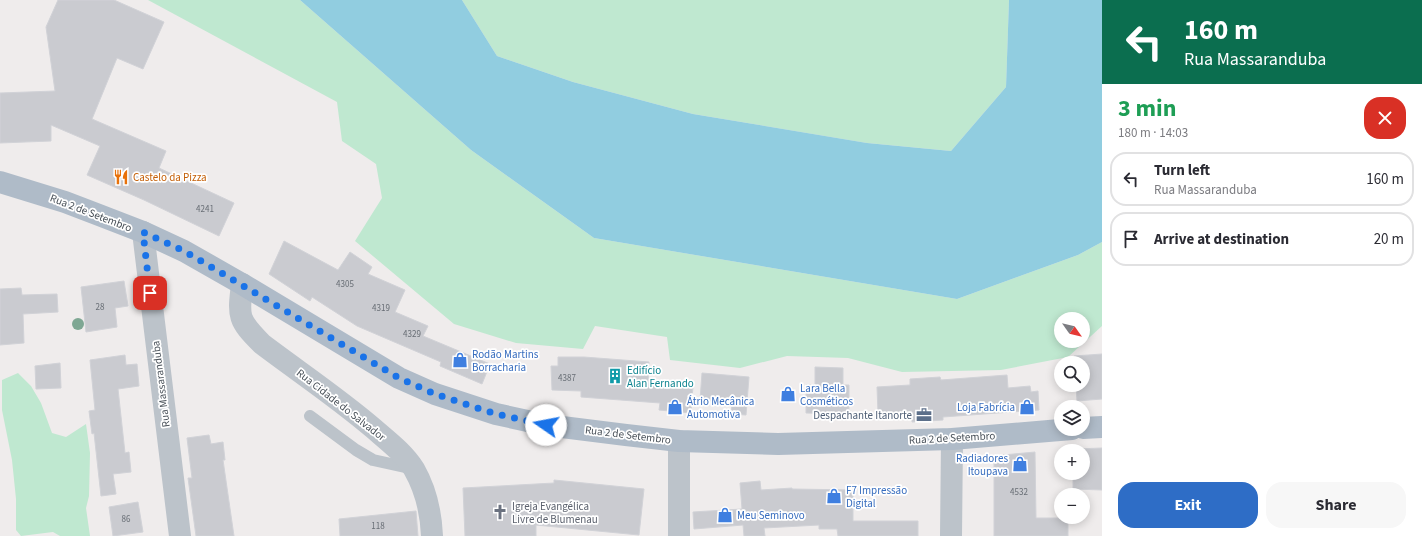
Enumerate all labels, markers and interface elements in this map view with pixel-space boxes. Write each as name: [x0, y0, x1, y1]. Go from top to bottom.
text: 160 m: [1184, 10, 1258, 50]
icon: left: [1118, 16, 1170, 68]
text: Rua Massaranduba: [1184, 47, 1326, 72]
text: 3 min: [1118, 91, 1176, 126]
button: close: [1364, 97, 1406, 139]
text: 180 m · 14:03: [1118, 124, 1188, 142]
text: Turn left: [1154, 160, 1210, 181]
restaurant icon: Castelo da Pizza: [112, 168, 130, 186]
icon: left: [1120, 168, 1142, 190]
text: 160 m: [1366, 169, 1404, 190]
place label: Castelo da Pizza: [133, 170, 207, 185]
text: Rua Massaranduba: [1154, 181, 1257, 199]
street label: Rua 2 de Setembro: [48, 190, 134, 236]
house number: 4241: [196, 203, 214, 216]
icon: arrive: [1120, 228, 1142, 250]
text: Arrive at destination: [1154, 229, 1289, 250]
text: 20 m: [1374, 229, 1404, 250]
pin: [133, 276, 167, 310]
house number: 4305: [336, 278, 354, 291]
icon: arrive: [139, 282, 161, 304]
house number: 28: [96, 301, 105, 314]
house number: 4319: [372, 302, 390, 315]
north arrow: [1054, 312, 1090, 348]
map controls: [1054, 312, 1090, 524]
house number: 4329: [403, 328, 421, 341]
street label: Rua Massaranduba: [148, 340, 174, 428]
place label: Rodão Martins Borracharia: [472, 347, 539, 375]
shop icon: Rodão Martins Borracharia: [451, 351, 469, 369]
button: search: [1054, 356, 1090, 392]
place label: Edifício Alan Fernando: [627, 363, 694, 391]
street label: Rua Cidade do Salvador: [293, 365, 389, 445]
building icon: Edifício Alan Fernando: [606, 367, 624, 385]
house number: 4387: [558, 372, 576, 385]
place label: Lara Bella Cosméticos: [800, 381, 853, 409]
shop icon: Lara Bella Cosméticos: [779, 385, 797, 403]
place label: Átrio Mecânica Automotiva: [687, 394, 754, 422]
shop icon: Átrio Mecânica Automotiva: [666, 398, 684, 416]
shop icon: Loja Fabrícia: [1018, 398, 1036, 416]
place label: Loja Fabrícia: [957, 400, 1015, 415]
button: layers: [1054, 400, 1090, 436]
position arrow: [525, 404, 567, 446]
office icon: Despachante Itanorte: [915, 406, 933, 424]
place label: Despachante Itanorte: [813, 408, 913, 423]
street label: Rua 2 de Setembro: [584, 422, 672, 448]
street label: Rua 2 de Setembro: [908, 428, 996, 448]
button: +: [1054, 444, 1090, 480]
place label: Radiadores Itoupava: [956, 451, 1008, 479]
shop icon: Radiadores Itoupava: [1011, 455, 1029, 473]
button: Exit: [1118, 482, 1258, 528]
button: Share: [1266, 482, 1406, 528]
place label: F7 Impressão Digital: [846, 483, 907, 511]
house number: 4532: [1010, 486, 1028, 499]
shop icon: F7 Impressão Digital: [825, 487, 843, 505]
button: −: [1054, 488, 1090, 524]
place label: Igreja Evangélica Livre de Blumenau: [512, 499, 598, 527]
church icon: Igreja Evangélica Livre de Blumenau: [491, 503, 509, 521]
shop icon: Meu Seminovo: [716, 506, 734, 524]
place label: Meu Seminovo: [737, 508, 805, 523]
house number: 86: [122, 513, 131, 526]
house number: 118: [371, 520, 385, 533]

